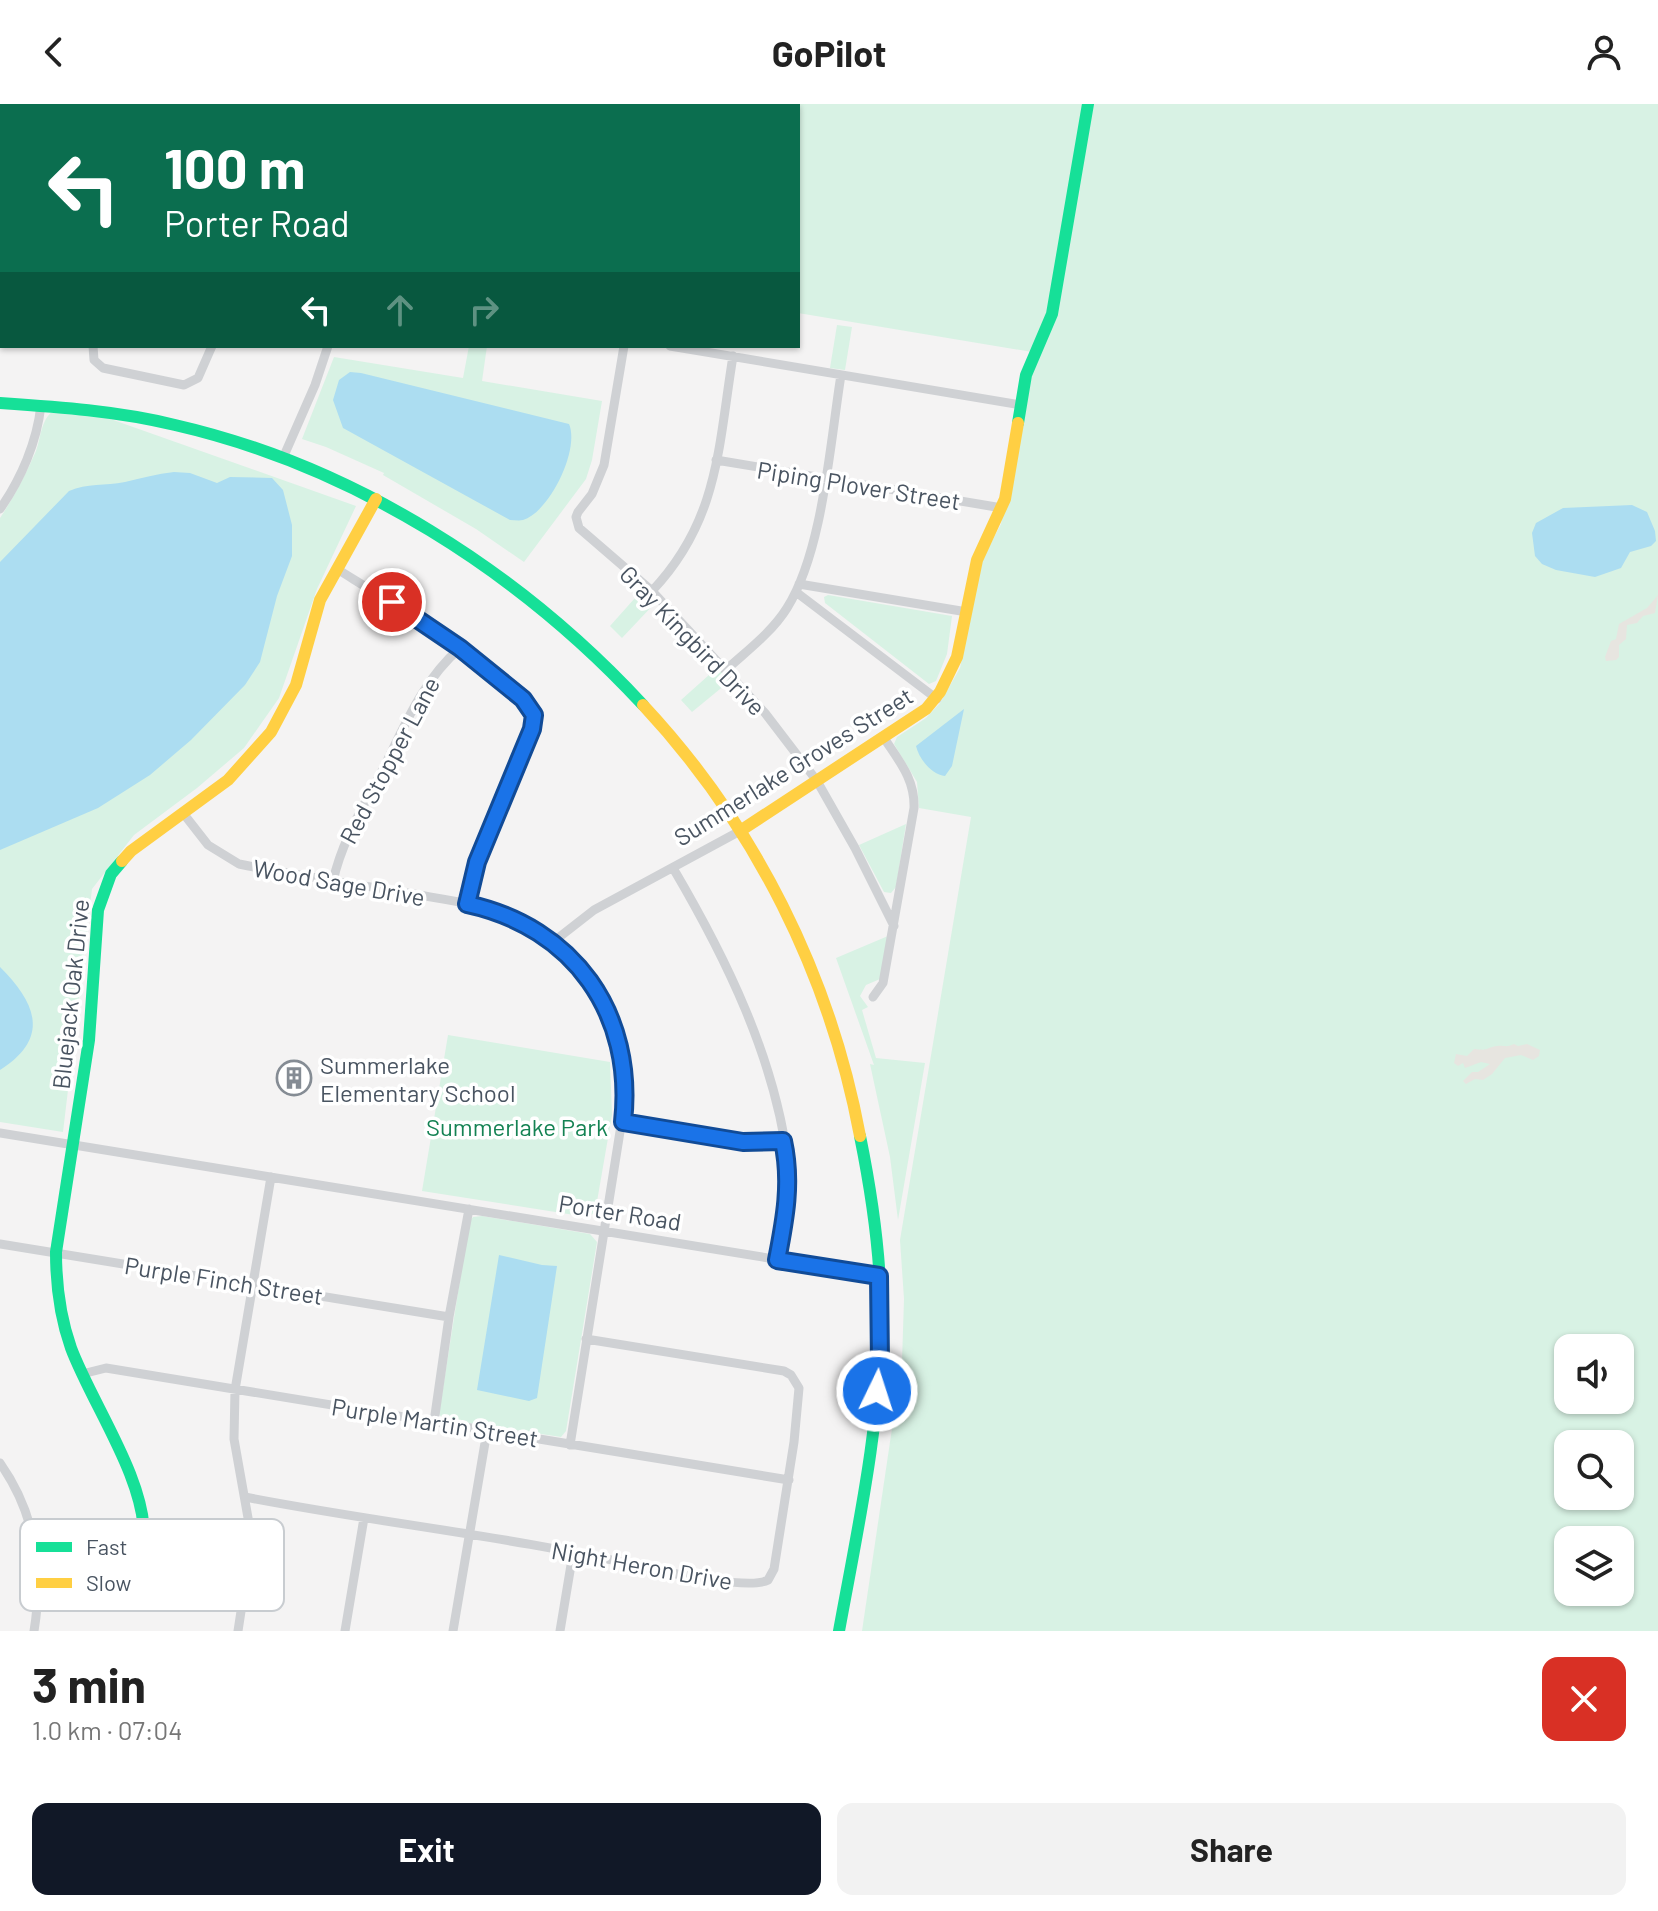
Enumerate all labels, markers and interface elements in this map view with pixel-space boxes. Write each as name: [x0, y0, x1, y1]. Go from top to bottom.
icon: back: [32, 30, 76, 74]
icon: person: [1582, 30, 1626, 74]
text: GoPilot: [772, 31, 886, 74]
text: 100 m: [164, 133, 306, 200]
icon: left: [32, 136, 136, 240]
text: Porter Road: [164, 201, 350, 244]
icon: left: [294, 288, 338, 332]
icon: ahead: [378, 288, 422, 332]
icon: right: [462, 288, 506, 332]
street label: Piping Plover Street: [755, 455, 963, 515]
street label: Gray Kingbird Drive: [614, 559, 772, 721]
pin: [358, 568, 426, 636]
icon: arrive: [370, 580, 414, 624]
street label: Red Stopper Lane: [333, 672, 445, 848]
street label: Summerlake Groves Street: [668, 681, 918, 851]
street label: Wood Sage Drive: [251, 853, 427, 911]
street label: Bluejack Oak Drive: [46, 898, 94, 1090]
place label: Summerlake Elementary School: [320, 1050, 515, 1107]
building icon: Summerlake Elementary School: [275, 1059, 313, 1097]
park label: Summerlake Park: [426, 1112, 608, 1141]
street label: Porter Road: [557, 1188, 683, 1236]
street label: Purple Finch Street: [123, 1250, 325, 1310]
map controls: [1554, 1334, 1634, 1606]
button: sound: [1554, 1334, 1634, 1414]
position arrow: [835, 1349, 919, 1433]
street label: Purple Martin Street: [330, 1391, 540, 1453]
button: search: [1554, 1430, 1634, 1510]
legend: [20, 1519, 284, 1611]
button: layers: [1554, 1526, 1634, 1606]
text: Fast: [86, 1533, 128, 1559]
street label: Night Heron Drive: [549, 1535, 735, 1595]
text: Slow: [86, 1569, 131, 1595]
text: 3 min: [32, 1655, 146, 1713]
button: close: [1542, 1657, 1626, 1741]
text: 1.0 km · 07:04: [32, 1714, 183, 1745]
button: Exit: [32, 1803, 821, 1895]
button: Share: [837, 1803, 1626, 1895]

